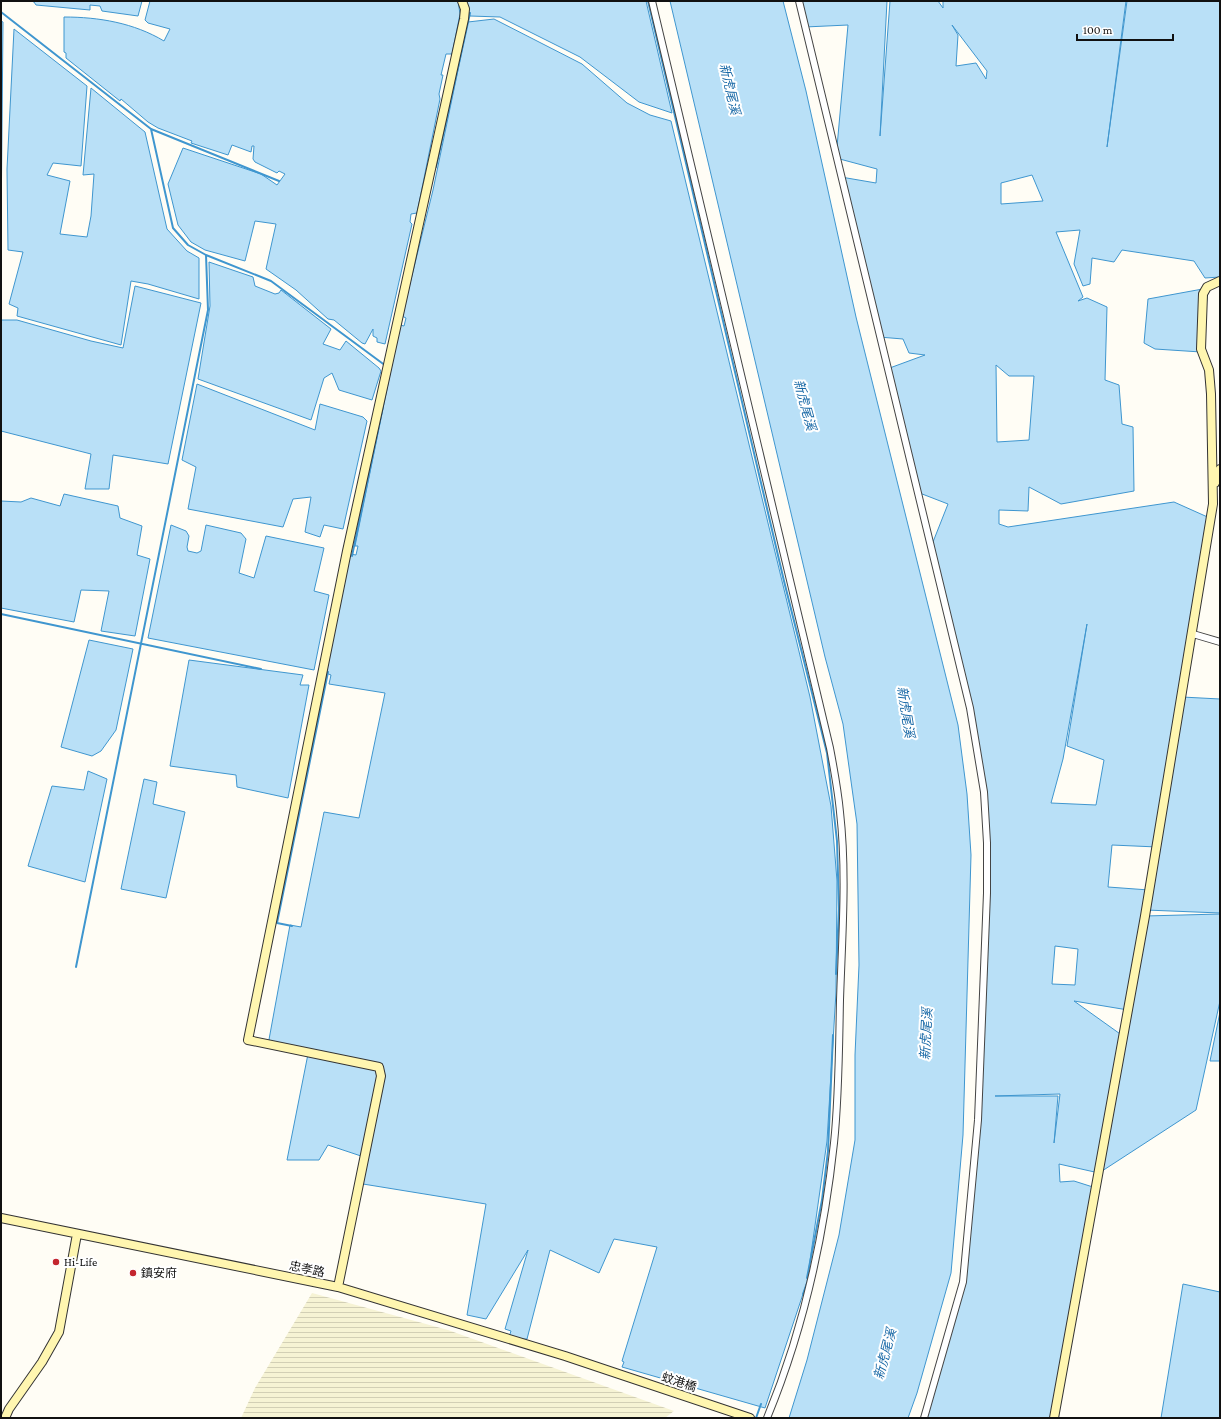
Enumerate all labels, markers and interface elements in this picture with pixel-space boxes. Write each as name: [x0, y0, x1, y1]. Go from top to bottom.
scale bar: [1077, 16, 1173, 42]
text: 100 m: [1083, 23, 1113, 37]
water label: 新虎尾溪: [717, 62, 744, 118]
water label: 新虎尾溪: [791, 378, 819, 434]
water label: 新虎尾溪: [895, 685, 918, 741]
water label: 新虎尾溪: [917, 1006, 935, 1060]
place label: Hi-Life: [64, 1255, 97, 1269]
marker: Hi-Life: [51, 1257, 61, 1267]
street label: 忠孝路: [288, 1258, 326, 1280]
place label: 鎮安府: [141, 1266, 177, 1280]
marker: 鎮安府: [128, 1268, 138, 1278]
water label: 新虎尾溪: [871, 1325, 899, 1381]
street label: 蚊港橋: [660, 1370, 698, 1394]

